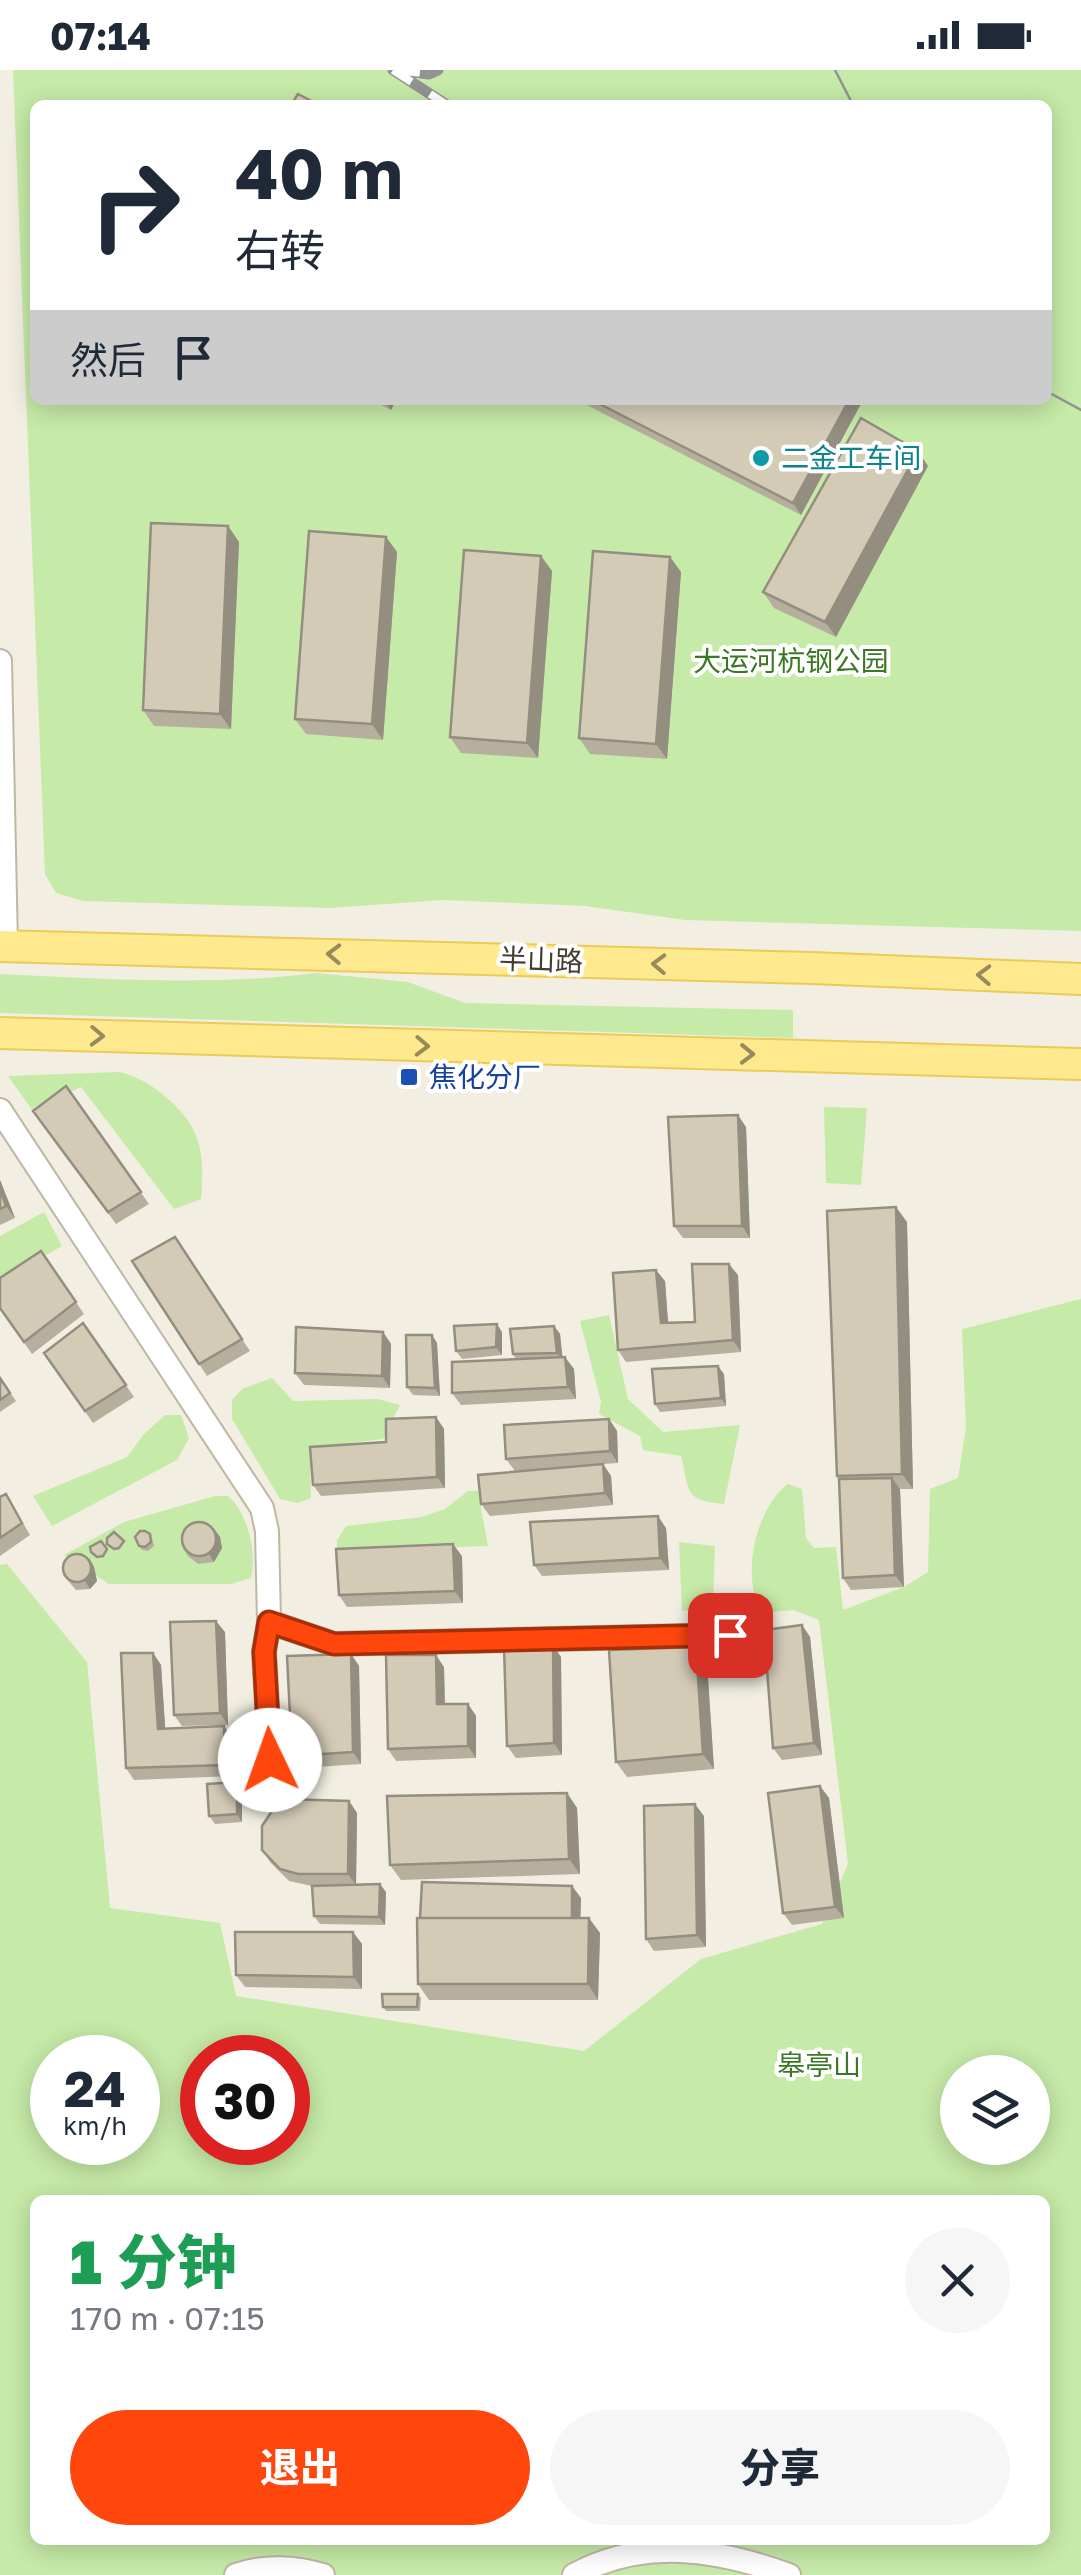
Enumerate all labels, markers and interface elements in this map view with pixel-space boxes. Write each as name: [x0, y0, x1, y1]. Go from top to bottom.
text: 07:14: [50, 13, 151, 58]
text: 40 m: [235, 130, 403, 214]
icon: right: [70, 140, 200, 270]
text: 右转: [235, 223, 325, 277]
icon: arrive: [166, 330, 221, 385]
text: 然后: [70, 337, 146, 382]
place label: 二金工车间: [781, 441, 921, 474]
marker: 二金工车间: [750, 447, 772, 469]
park label: 大运河杭钢公园: [693, 644, 889, 677]
street label: 半山路: [498, 942, 584, 977]
one-way arrow: [325, 944, 341, 965]
one-way arrow: [650, 953, 666, 974]
one-way arrow: [975, 965, 991, 986]
one-way arrow: [90, 1025, 106, 1046]
one-way arrow: [415, 1036, 431, 1057]
one-way arrow: [740, 1043, 756, 1064]
place label: 焦化分厂: [429, 1060, 541, 1093]
marker: 焦化分厂: [398, 1066, 420, 1088]
pin: [688, 1593, 773, 1678]
icon: arrive: [703, 1608, 758, 1663]
position arrow: [218, 1708, 322, 1812]
speed limit sign: 30: [180, 2035, 310, 2165]
park label: 皋亭山: [777, 2048, 861, 2081]
map controls: [940, 2055, 1050, 2165]
button: layers: [940, 2055, 1050, 2165]
text: 24: [64, 2058, 126, 2118]
text: km/h: [63, 2110, 127, 2141]
text: 1 分钟: [70, 2225, 237, 2297]
button: close: [905, 2228, 1010, 2333]
text: 170 m · 07:15: [70, 2299, 265, 2337]
button: 退出: [70, 2410, 530, 2525]
button: 分享: [550, 2410, 1010, 2525]

